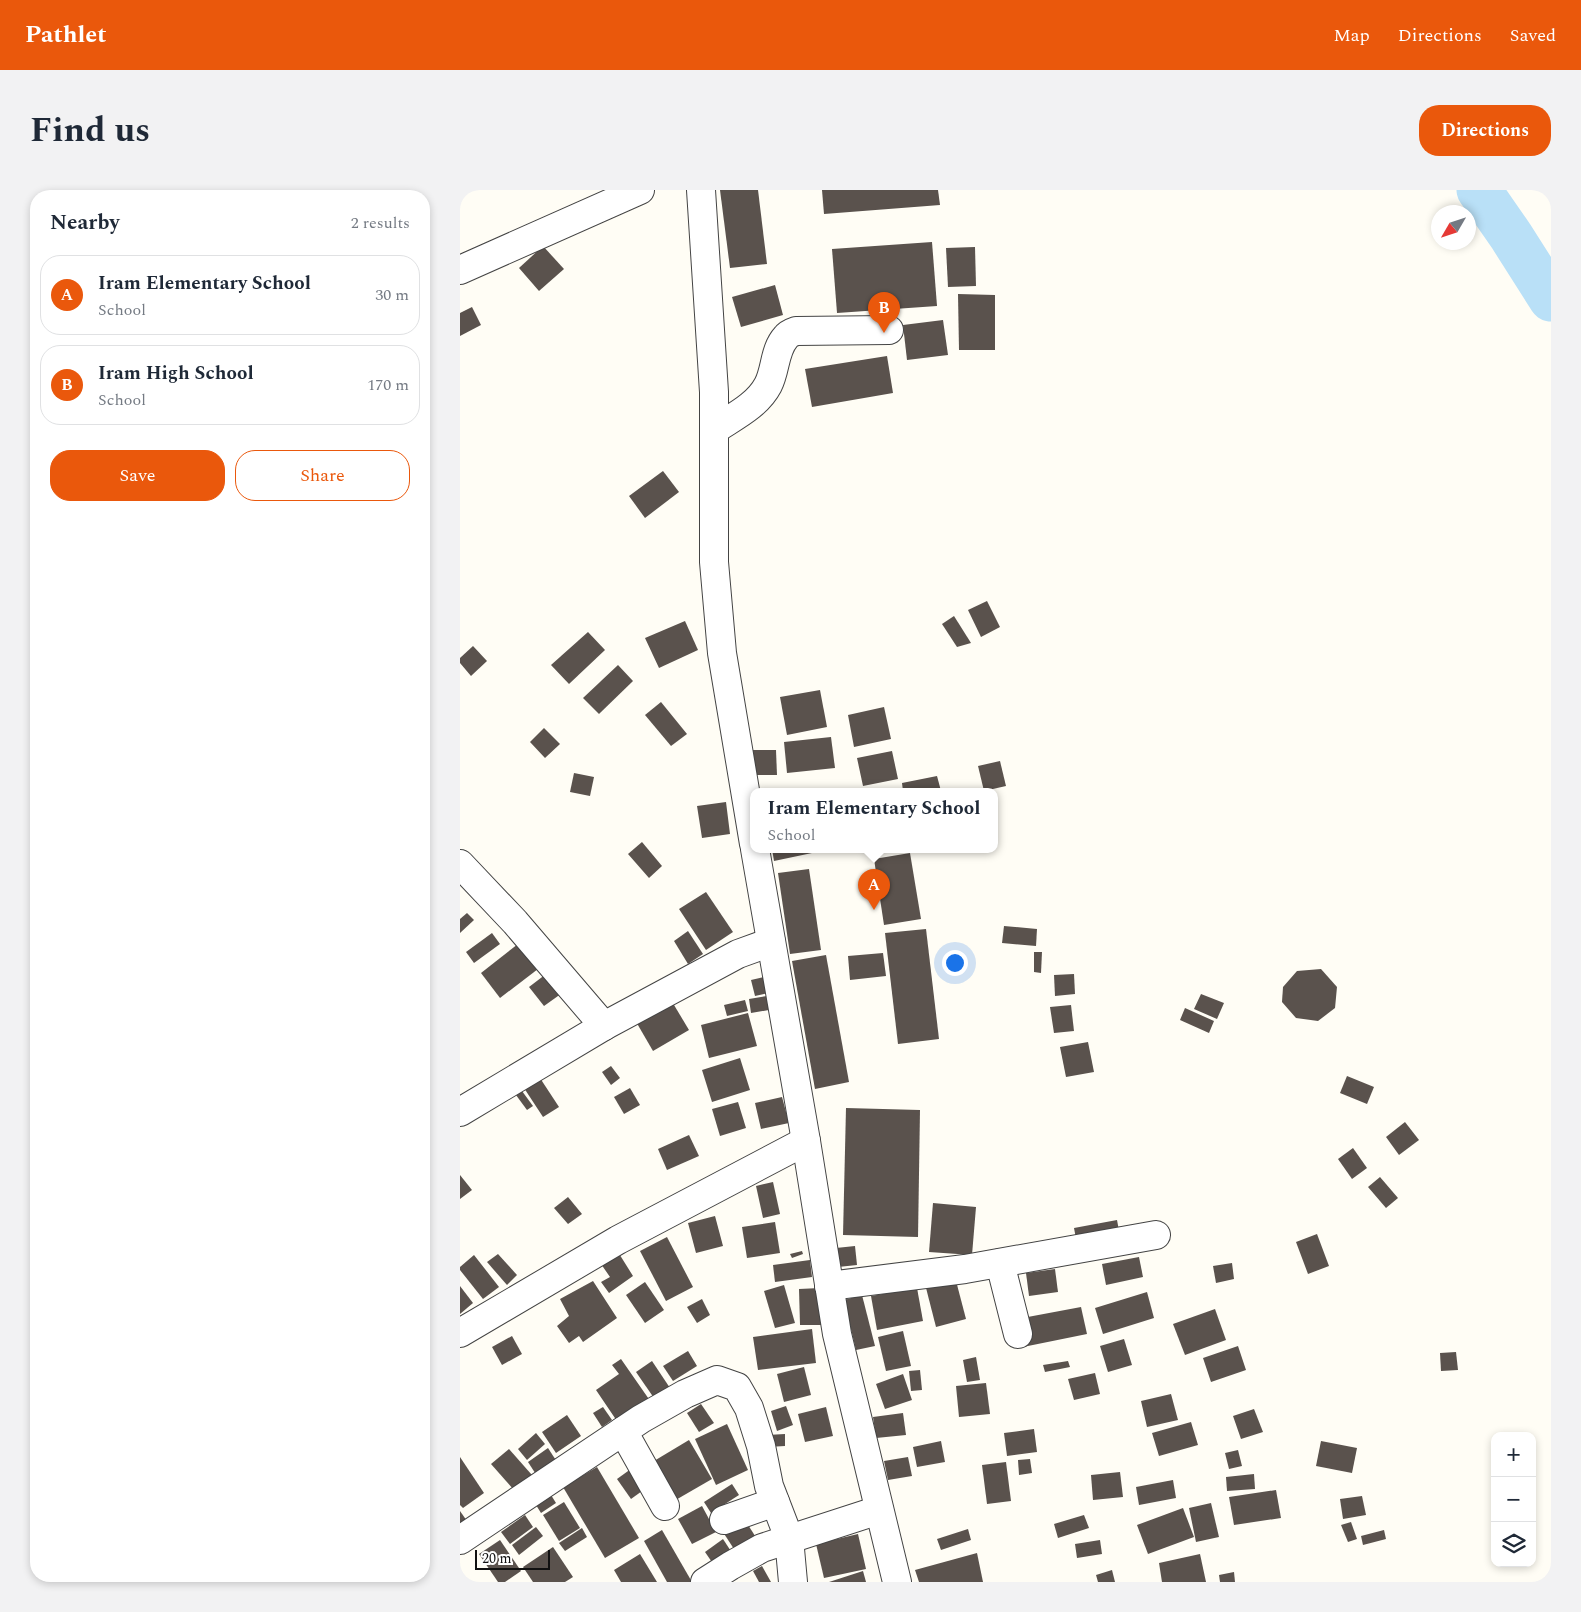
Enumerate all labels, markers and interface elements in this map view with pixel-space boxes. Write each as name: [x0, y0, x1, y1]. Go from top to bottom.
text: Pathlet: [25, 17, 107, 53]
text: Map: [1334, 22, 1370, 49]
text: Directions: [1398, 22, 1482, 49]
text: Saved: [1510, 22, 1556, 49]
text: Find us: [30, 104, 150, 157]
button: Directions: [1419, 105, 1551, 156]
north arrow: [1431, 205, 1476, 250]
text: Nearby: [50, 207, 120, 239]
text: 2 results: [351, 211, 410, 235]
text: Iram Elementary School: [98, 269, 311, 298]
text: A: [61, 283, 73, 307]
text: 30 m: [375, 283, 409, 307]
pin: B: [868, 292, 900, 333]
text: School: [98, 298, 146, 322]
text: Iram High School: [98, 359, 254, 388]
text: B: [61, 373, 73, 397]
text: 170 m: [367, 373, 409, 397]
text: School: [98, 388, 146, 412]
button: Save: [50, 450, 225, 501]
button: Share: [235, 450, 410, 501]
popup: [750, 788, 998, 853]
text: Iram Elementary School: [768, 794, 980, 823]
text: School: [768, 823, 815, 847]
pin: A: [858, 869, 890, 910]
your location: [942, 950, 968, 976]
map controls: [1491, 1432, 1536, 1567]
button: +: [1491, 1432, 1536, 1477]
button: −: [1491, 1477, 1536, 1522]
button: layers: [1491, 1522, 1536, 1567]
scale bar: [475, 1547, 550, 1570]
text: 20 m: [482, 1548, 512, 1569]

